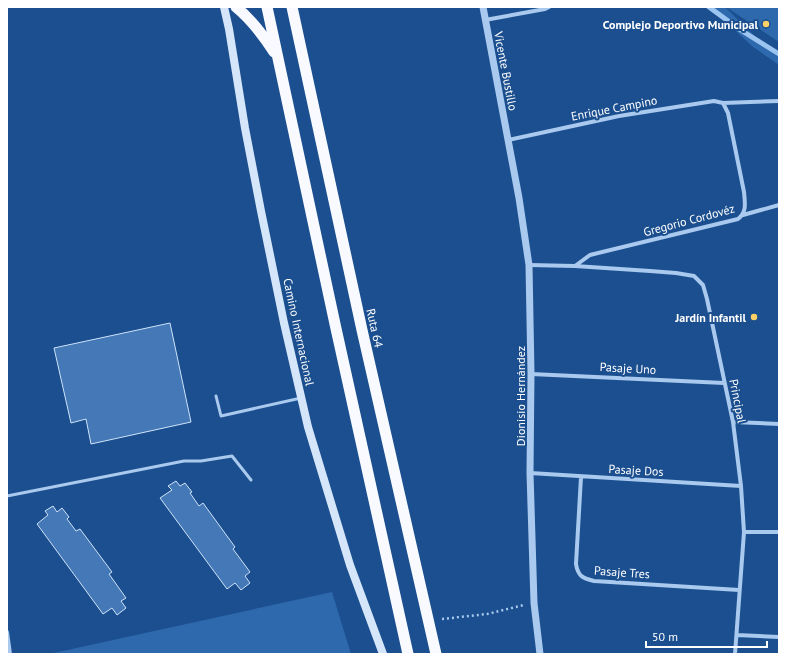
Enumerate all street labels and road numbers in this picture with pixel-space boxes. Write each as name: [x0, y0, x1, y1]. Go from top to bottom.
street label: Vicente Bustillo: [491, 29, 521, 112]
street label: Enrique Campino: [570, 92, 658, 124]
street label: Gregorio Cordovéz: [642, 201, 736, 239]
street label: Camino Internacional: [280, 277, 318, 388]
street label: Ruta 64: [363, 307, 387, 350]
street label: Dionisio Hernández: [513, 346, 528, 446]
street label: Pasaje Uno: [599, 359, 657, 377]
street label: Principal: [726, 378, 750, 425]
street label: Pasaje Dos: [608, 461, 664, 479]
street label: Pasaje Tres: [594, 563, 650, 581]

